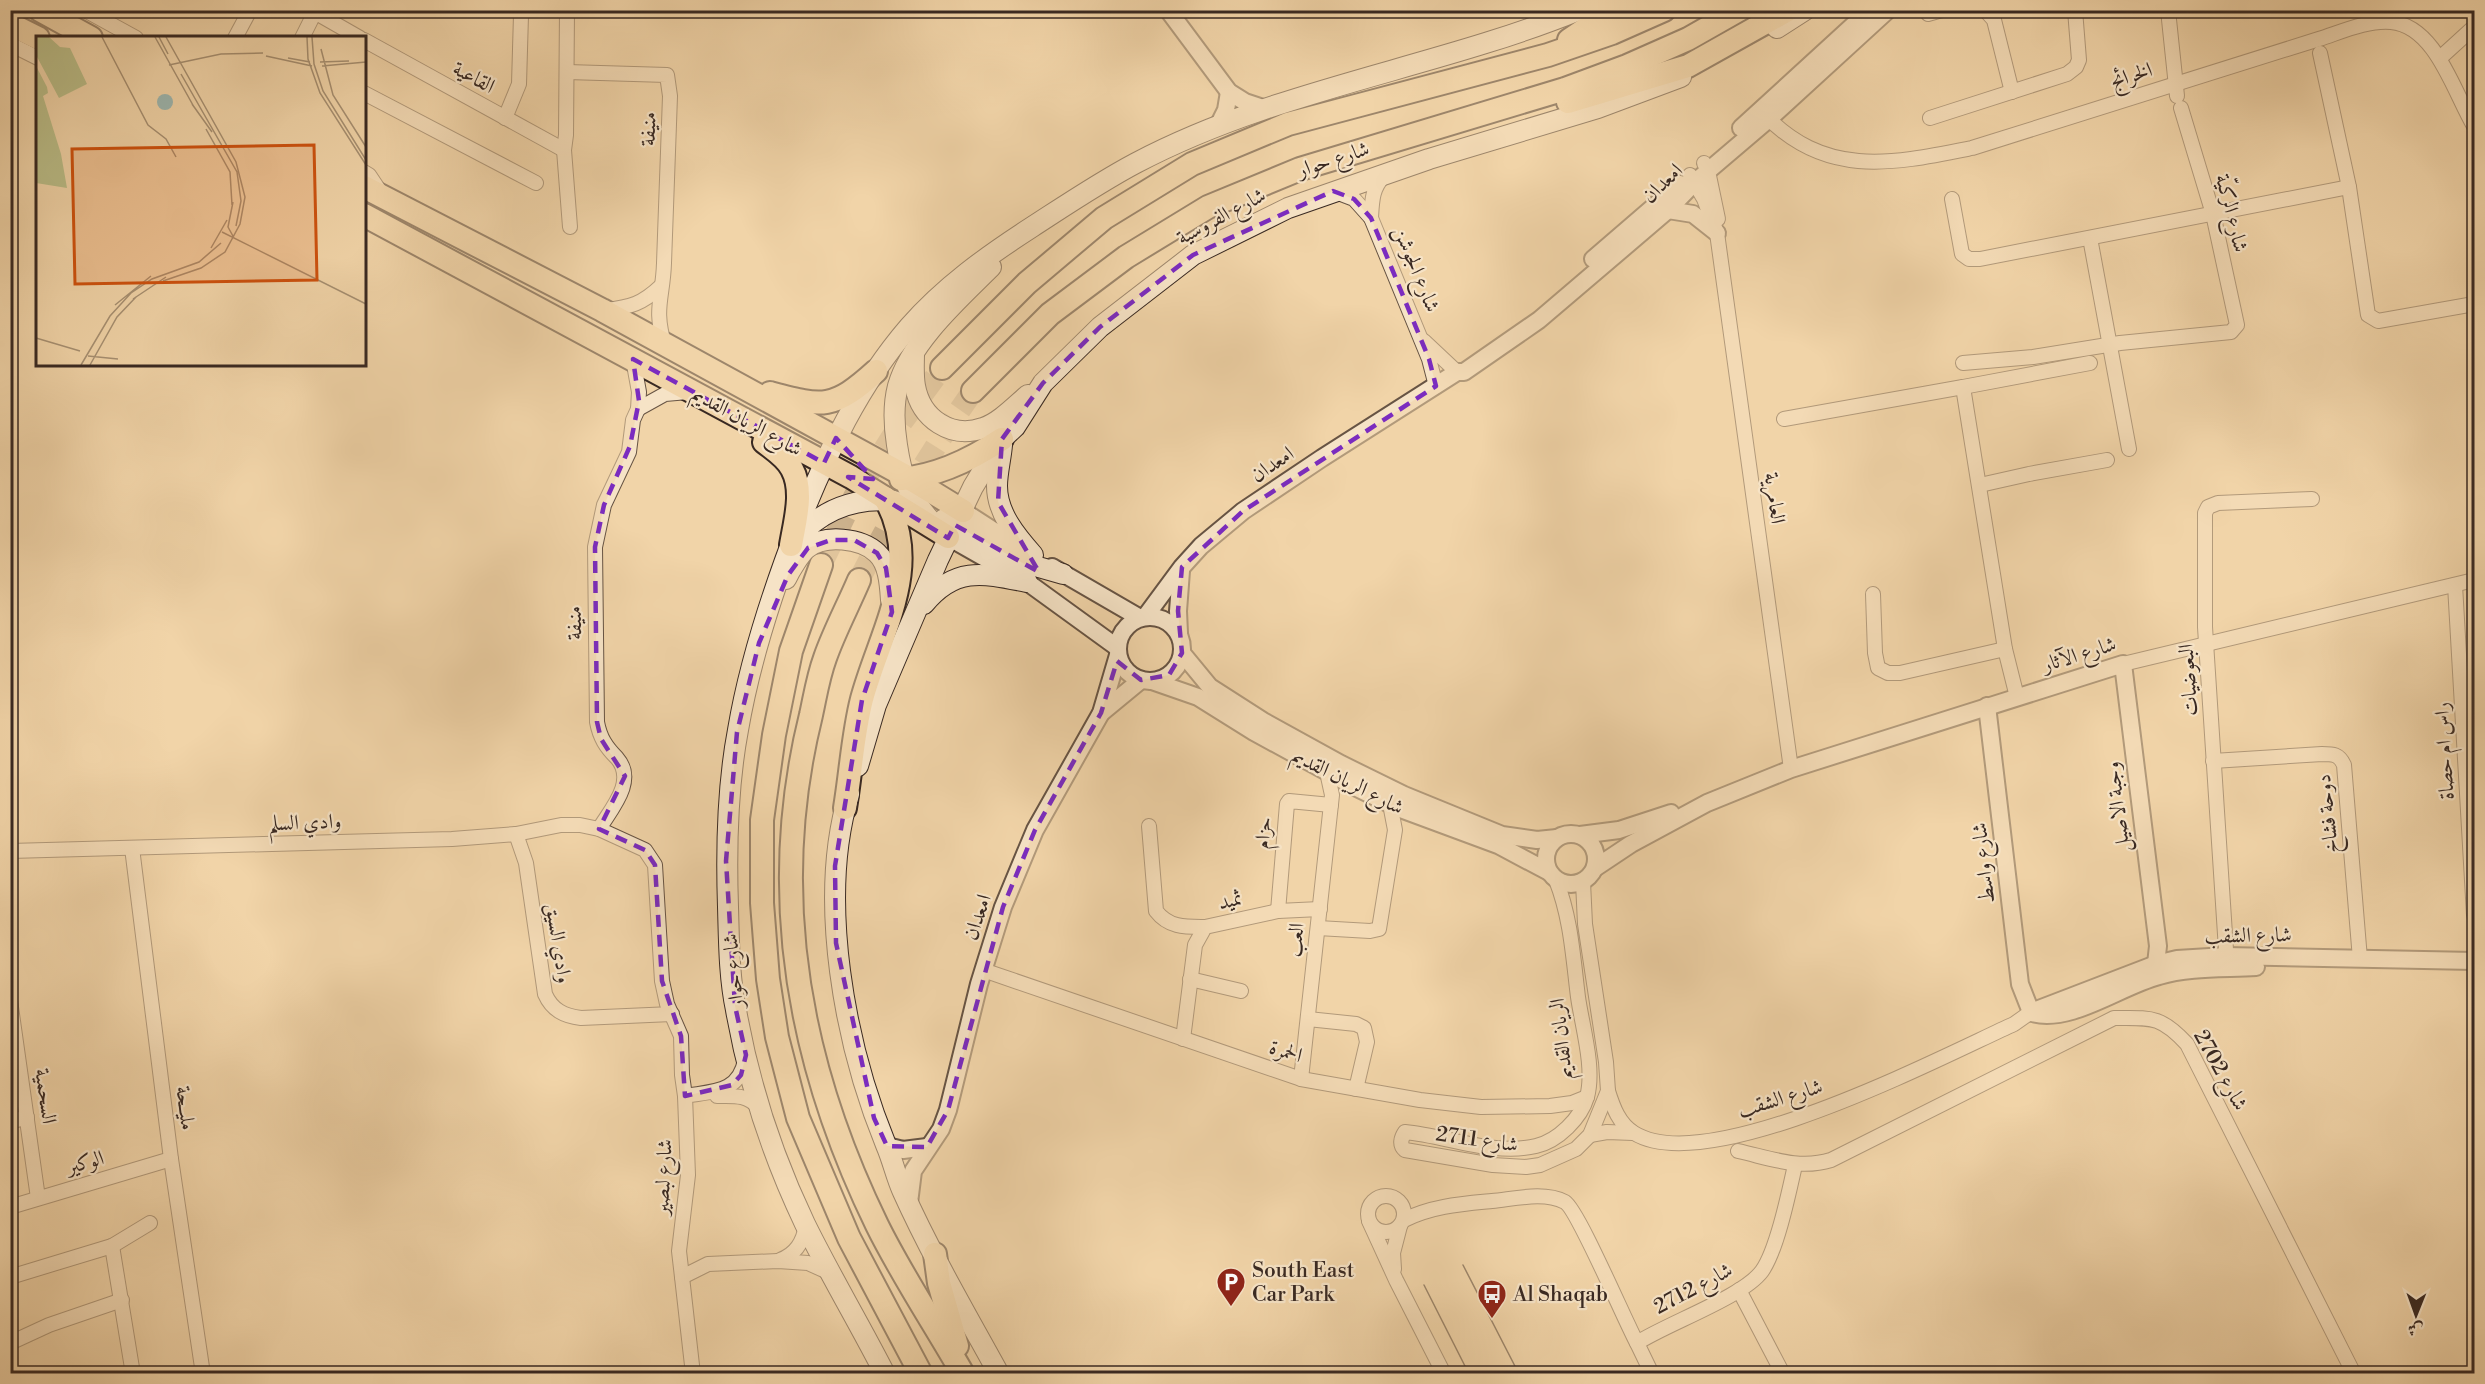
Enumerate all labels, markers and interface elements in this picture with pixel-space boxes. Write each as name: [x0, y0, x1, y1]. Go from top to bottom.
inset map: [36, 36, 366, 366]
street label: القاعية: [448, 56, 499, 100]
street label: الخرائج: [2106, 56, 2157, 99]
street label: منيفة: [635, 111, 663, 147]
street label: شارع حوار: [1292, 136, 1374, 188]
street label: امعدان: [1637, 158, 1689, 209]
street label: شارع الركيّة: [2205, 171, 2256, 256]
street label: شارع الفروسية: [1172, 182, 1273, 255]
street label: شارع الجوشن: [1383, 222, 1445, 318]
street label: شارع الريان القديم: [685, 381, 806, 466]
street label: امعدان: [1246, 441, 1299, 489]
street label: العامرية: [1757, 471, 1790, 526]
street label: منيفة: [562, 606, 588, 640]
street label: شارع الآثار: [2037, 630, 2121, 683]
street label: البعوضيات: [2174, 643, 2204, 717]
street label: راس ام حصاة: [2429, 701, 2465, 801]
street label: شارع الريان القديم: [1285, 743, 1408, 825]
street label: وجبة الاصيل: [2100, 760, 2137, 854]
street label: دوحة فشاخ: [2311, 772, 2350, 855]
street label: وادي السلم: [268, 809, 342, 844]
street label: حزام: [1250, 816, 1282, 851]
street label: شارع واسط: [1967, 821, 2005, 905]
street label: ثميد: [1215, 885, 1245, 917]
street label: امعدان: [958, 891, 998, 944]
street label: وادي السيق: [537, 901, 577, 985]
street label: العب: [1281, 922, 1311, 959]
street label: شارع الشقب: [2204, 922, 2292, 954]
street label: شارع حوار: [718, 932, 754, 1011]
street label: الريان القديم: [1545, 997, 1583, 1081]
street label: شارع 2702: [2184, 1026, 2253, 1117]
street label: الحمرة: [1266, 1034, 1305, 1069]
street label: السحمية: [28, 1067, 62, 1126]
street label: شارع الشقب: [1735, 1074, 1827, 1128]
street label: مليــحة: [169, 1084, 201, 1132]
street label: شارع 2711: [1433, 1121, 1520, 1163]
street label: شارع لبصير: [649, 1138, 683, 1218]
street label: الوكير: [62, 1145, 107, 1181]
street label: شارع 2712: [1650, 1257, 1739, 1324]
place label: South East Car Park: [1252, 1258, 1355, 1308]
parking icon: South East Car Park: [1215, 1266, 1247, 1308]
bus stop icon: Al Shaqab: [1476, 1278, 1508, 1320]
place label: Al Shaqab: [1512, 1282, 1608, 1308]
north arrow: [2386, 1285, 2446, 1345]
text: ش: [2408, 1319, 2424, 1339]

